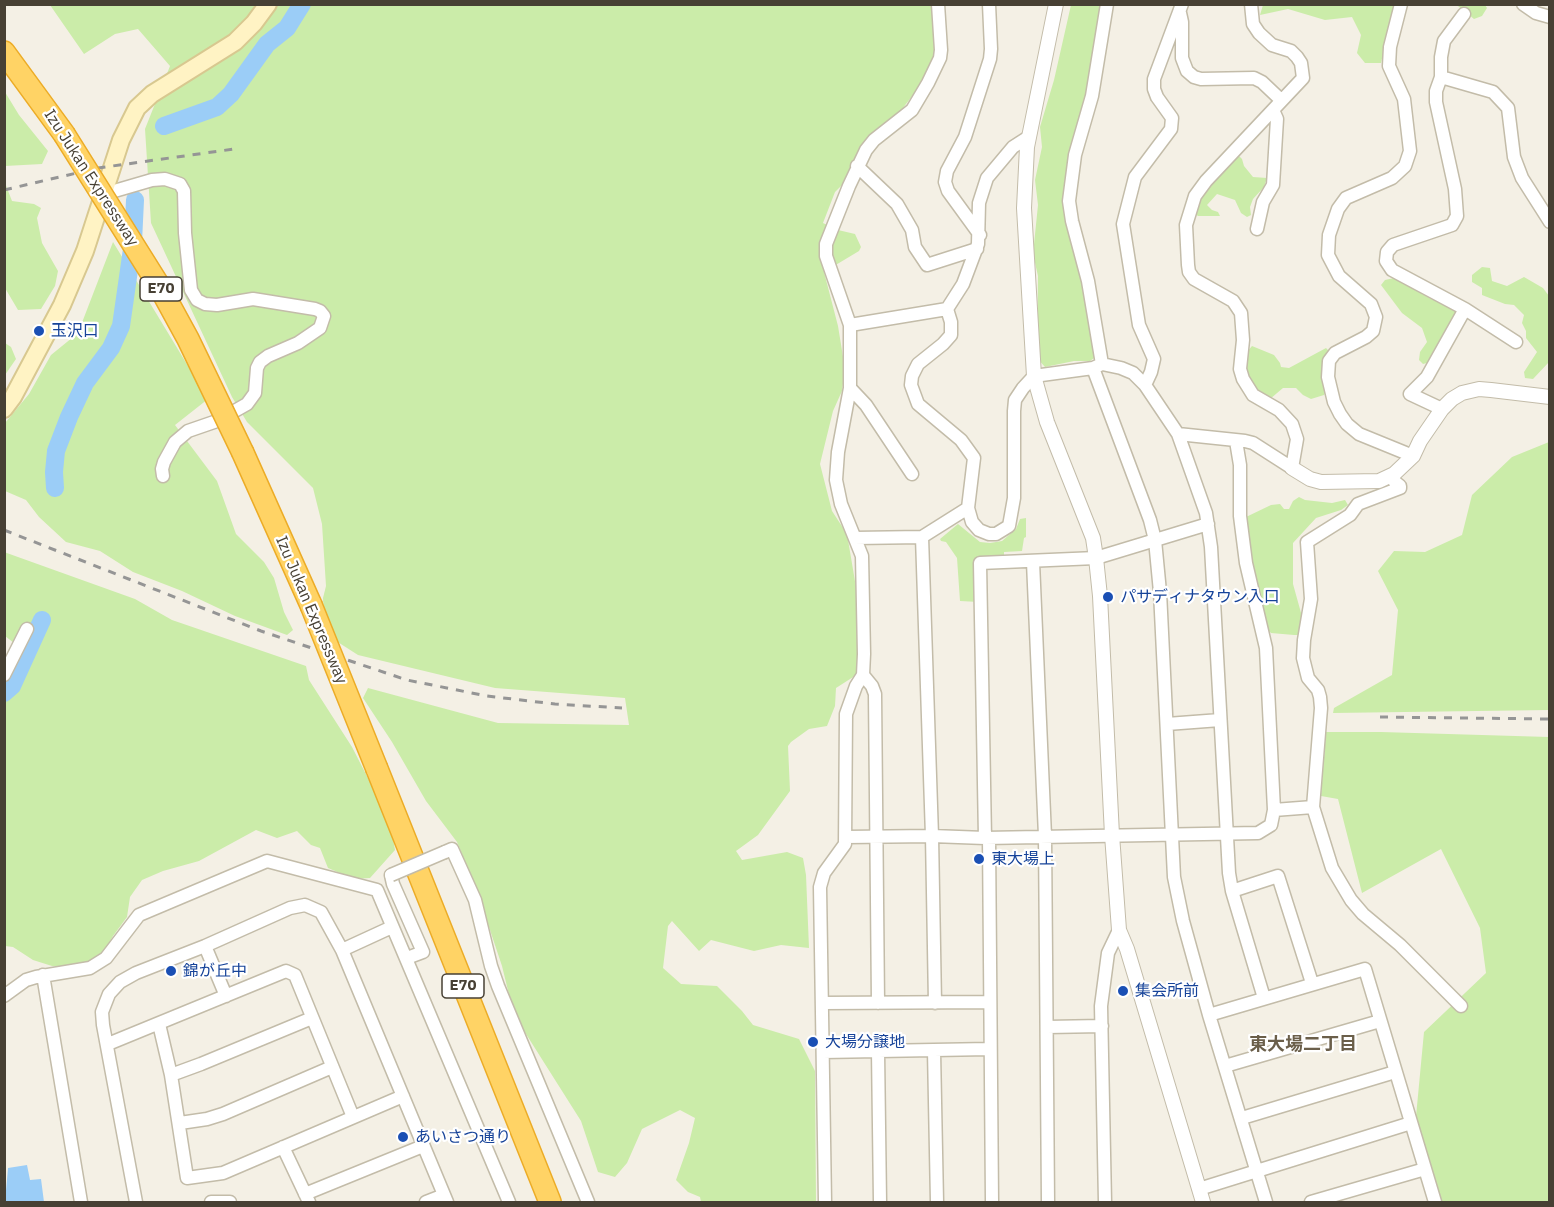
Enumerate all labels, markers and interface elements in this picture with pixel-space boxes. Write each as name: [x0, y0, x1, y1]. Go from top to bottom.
street label: Izu Jukan Expressway: [40, 106, 142, 250]
road number: E70: [140, 277, 182, 301]
place label: 玉沢口: [51, 321, 99, 341]
marker: 玉沢口: [32, 324, 46, 338]
street label: Izu Jukan Expressway: [271, 533, 351, 687]
place label: パサディナタウン入口: [1120, 587, 1280, 607]
marker: パサディナタウン入口: [1101, 590, 1115, 604]
place label: 東大場上: [991, 849, 1055, 869]
marker: 東大場上: [972, 852, 986, 866]
place label: 錦が丘中: [183, 961, 247, 981]
marker: 錦が丘中: [164, 964, 178, 978]
road number: E70: [442, 974, 484, 998]
place label: 集会所前: [1135, 981, 1199, 1001]
marker: 集会所前: [1116, 984, 1130, 998]
place label: 大場分譲地: [825, 1032, 905, 1052]
district label: 東大場二丁目: [1249, 1034, 1357, 1056]
marker: 大場分譲地: [806, 1035, 820, 1049]
place label: あいさつ通り: [415, 1127, 511, 1147]
marker: あいさつ通り: [396, 1130, 410, 1144]

